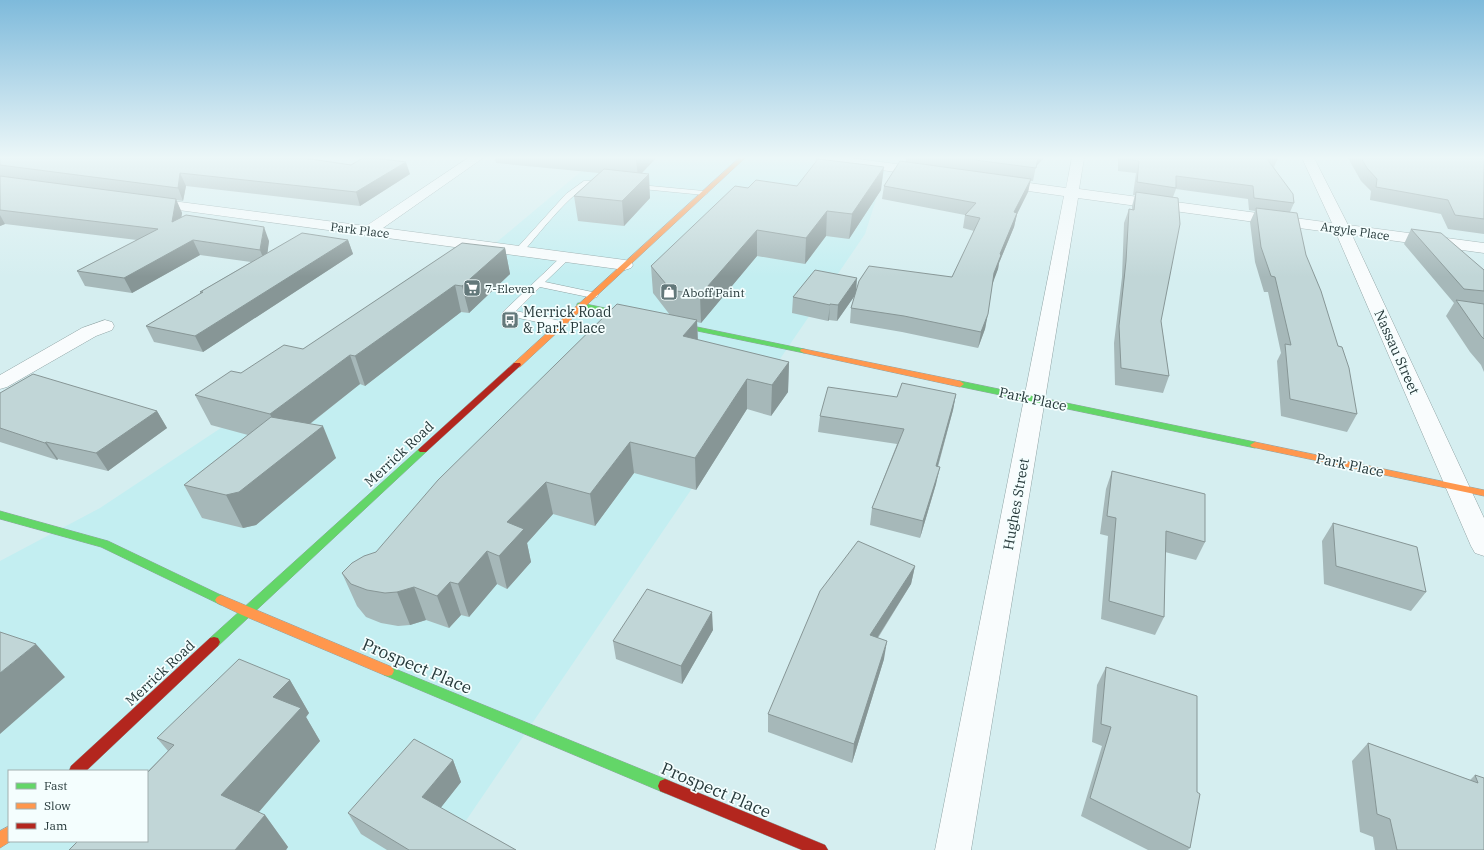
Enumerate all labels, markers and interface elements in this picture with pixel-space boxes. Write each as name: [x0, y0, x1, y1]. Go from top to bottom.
street label: Park Place: [330, 219, 390, 241]
street label: Argyle Place: [1320, 219, 1390, 243]
supermarket icon: 7-Eleven: [462, 278, 482, 298]
place label: 7-Eleven: [485, 281, 535, 296]
shop icon: Aboff Paint: [659, 282, 679, 302]
place label: Aboff Paint: [682, 285, 745, 300]
place label: Merrick Road & Park Place: [523, 303, 612, 337]
street label: Nassau Street: [1370, 307, 1424, 397]
bus stop icon: Merrick Road & Park Place: [500, 310, 520, 330]
street label: Park Place: [997, 383, 1069, 415]
street label: Merrick Road: [360, 417, 438, 491]
street label: Park Place: [1314, 449, 1386, 481]
street label: Hughes Street: [999, 457, 1033, 551]
street label: Prospect Place: [359, 633, 475, 699]
street label: Merrick Road: [121, 636, 199, 710]
street label: Prospect Place: [658, 757, 774, 823]
legend: [8, 770, 148, 842]
text: Fast: [44, 778, 68, 793]
text: Slow: [44, 798, 71, 813]
text: Jam: [44, 818, 68, 833]

